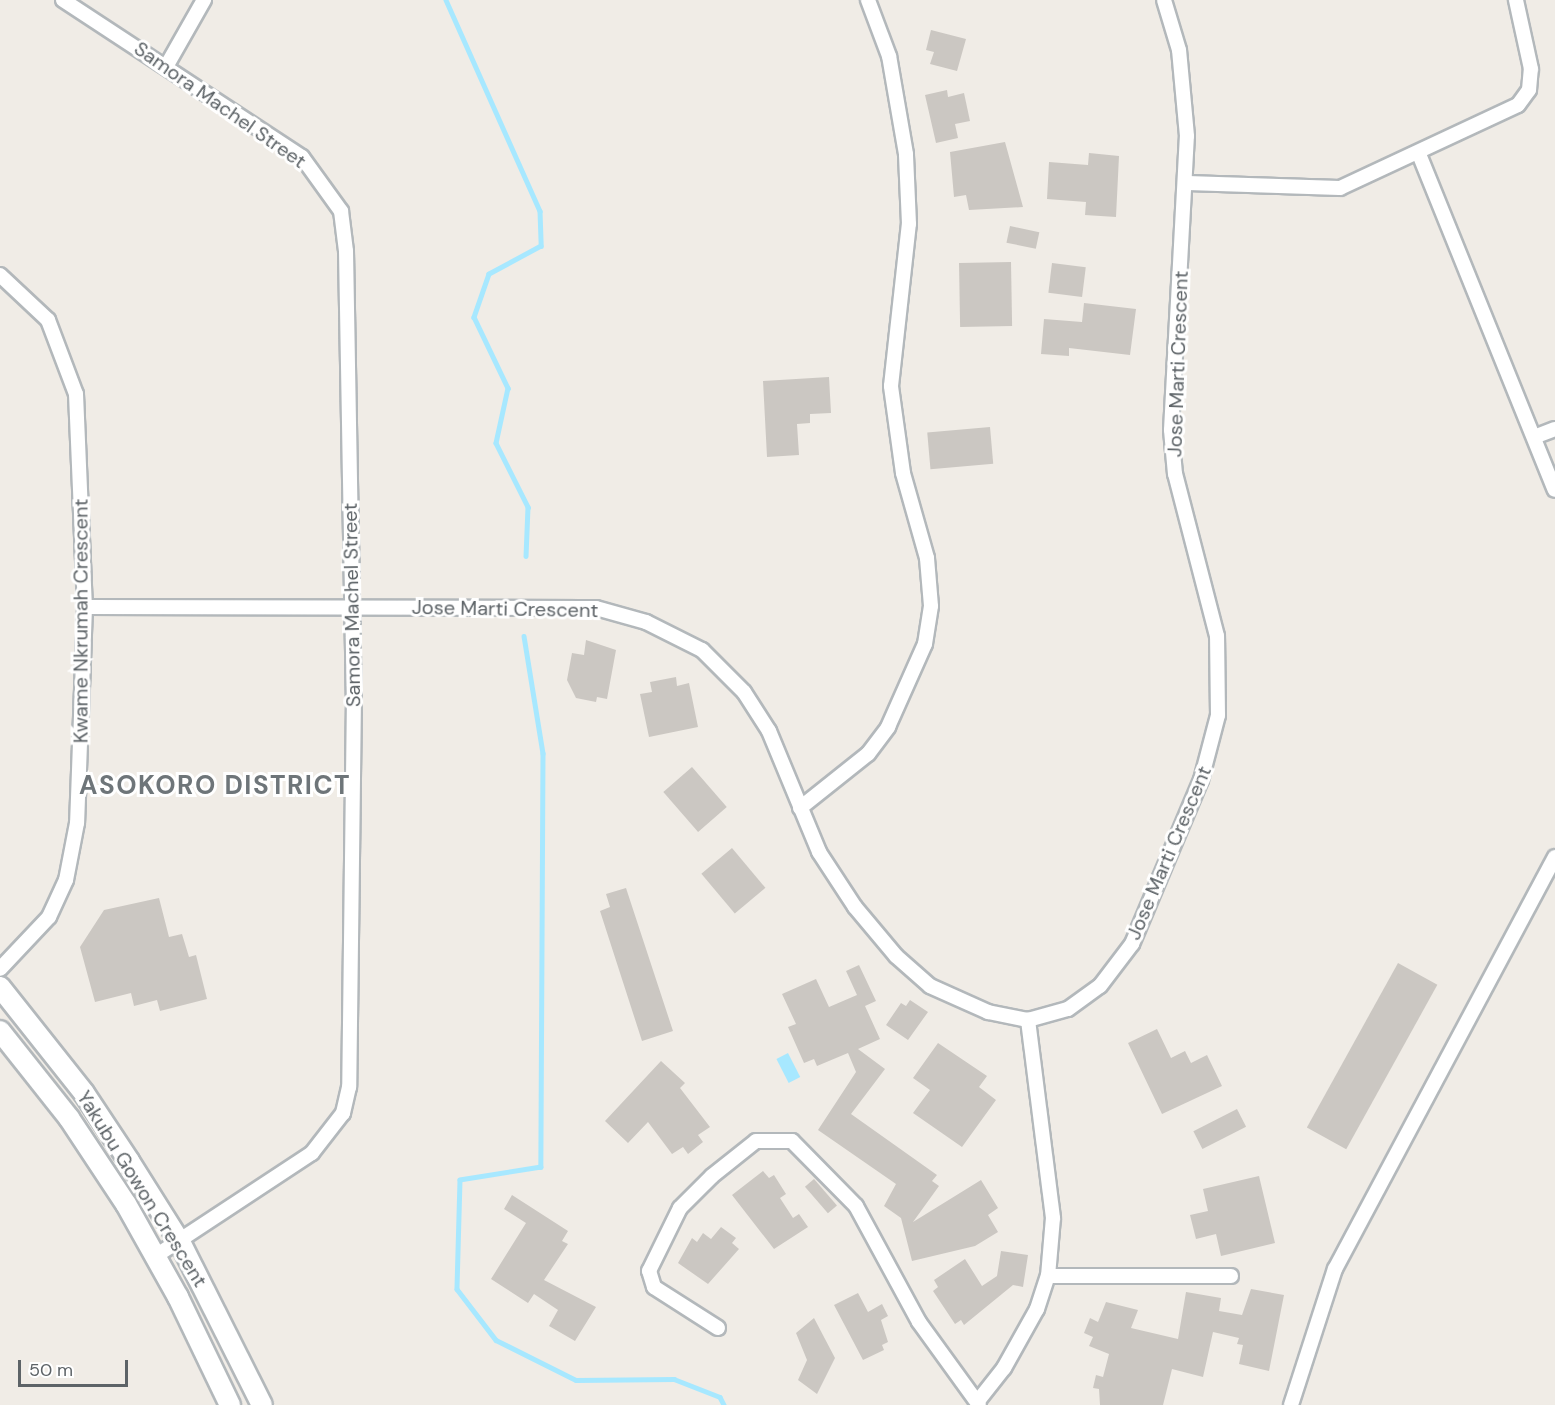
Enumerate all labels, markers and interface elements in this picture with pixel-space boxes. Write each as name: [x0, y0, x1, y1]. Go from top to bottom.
street label: Samora Machel Street: [129, 37, 311, 173]
street label: Jose Marti Crescent: [1163, 270, 1193, 458]
street label: Kwame Nkrumah Crescent: [69, 499, 93, 743]
street label: Samora Machel Street: [338, 503, 366, 707]
street label: Jose Marti Crescent: [412, 595, 598, 623]
street label: Jose Marti Crescent: [1122, 762, 1216, 944]
district label: ASOKORO DISTRICT: [79, 770, 351, 802]
street label: Yakubu Gowon Crescent: [72, 1086, 212, 1292]
scale bar: [21, 1348, 130, 1386]
text: 50 m: [29, 1358, 73, 1382]

